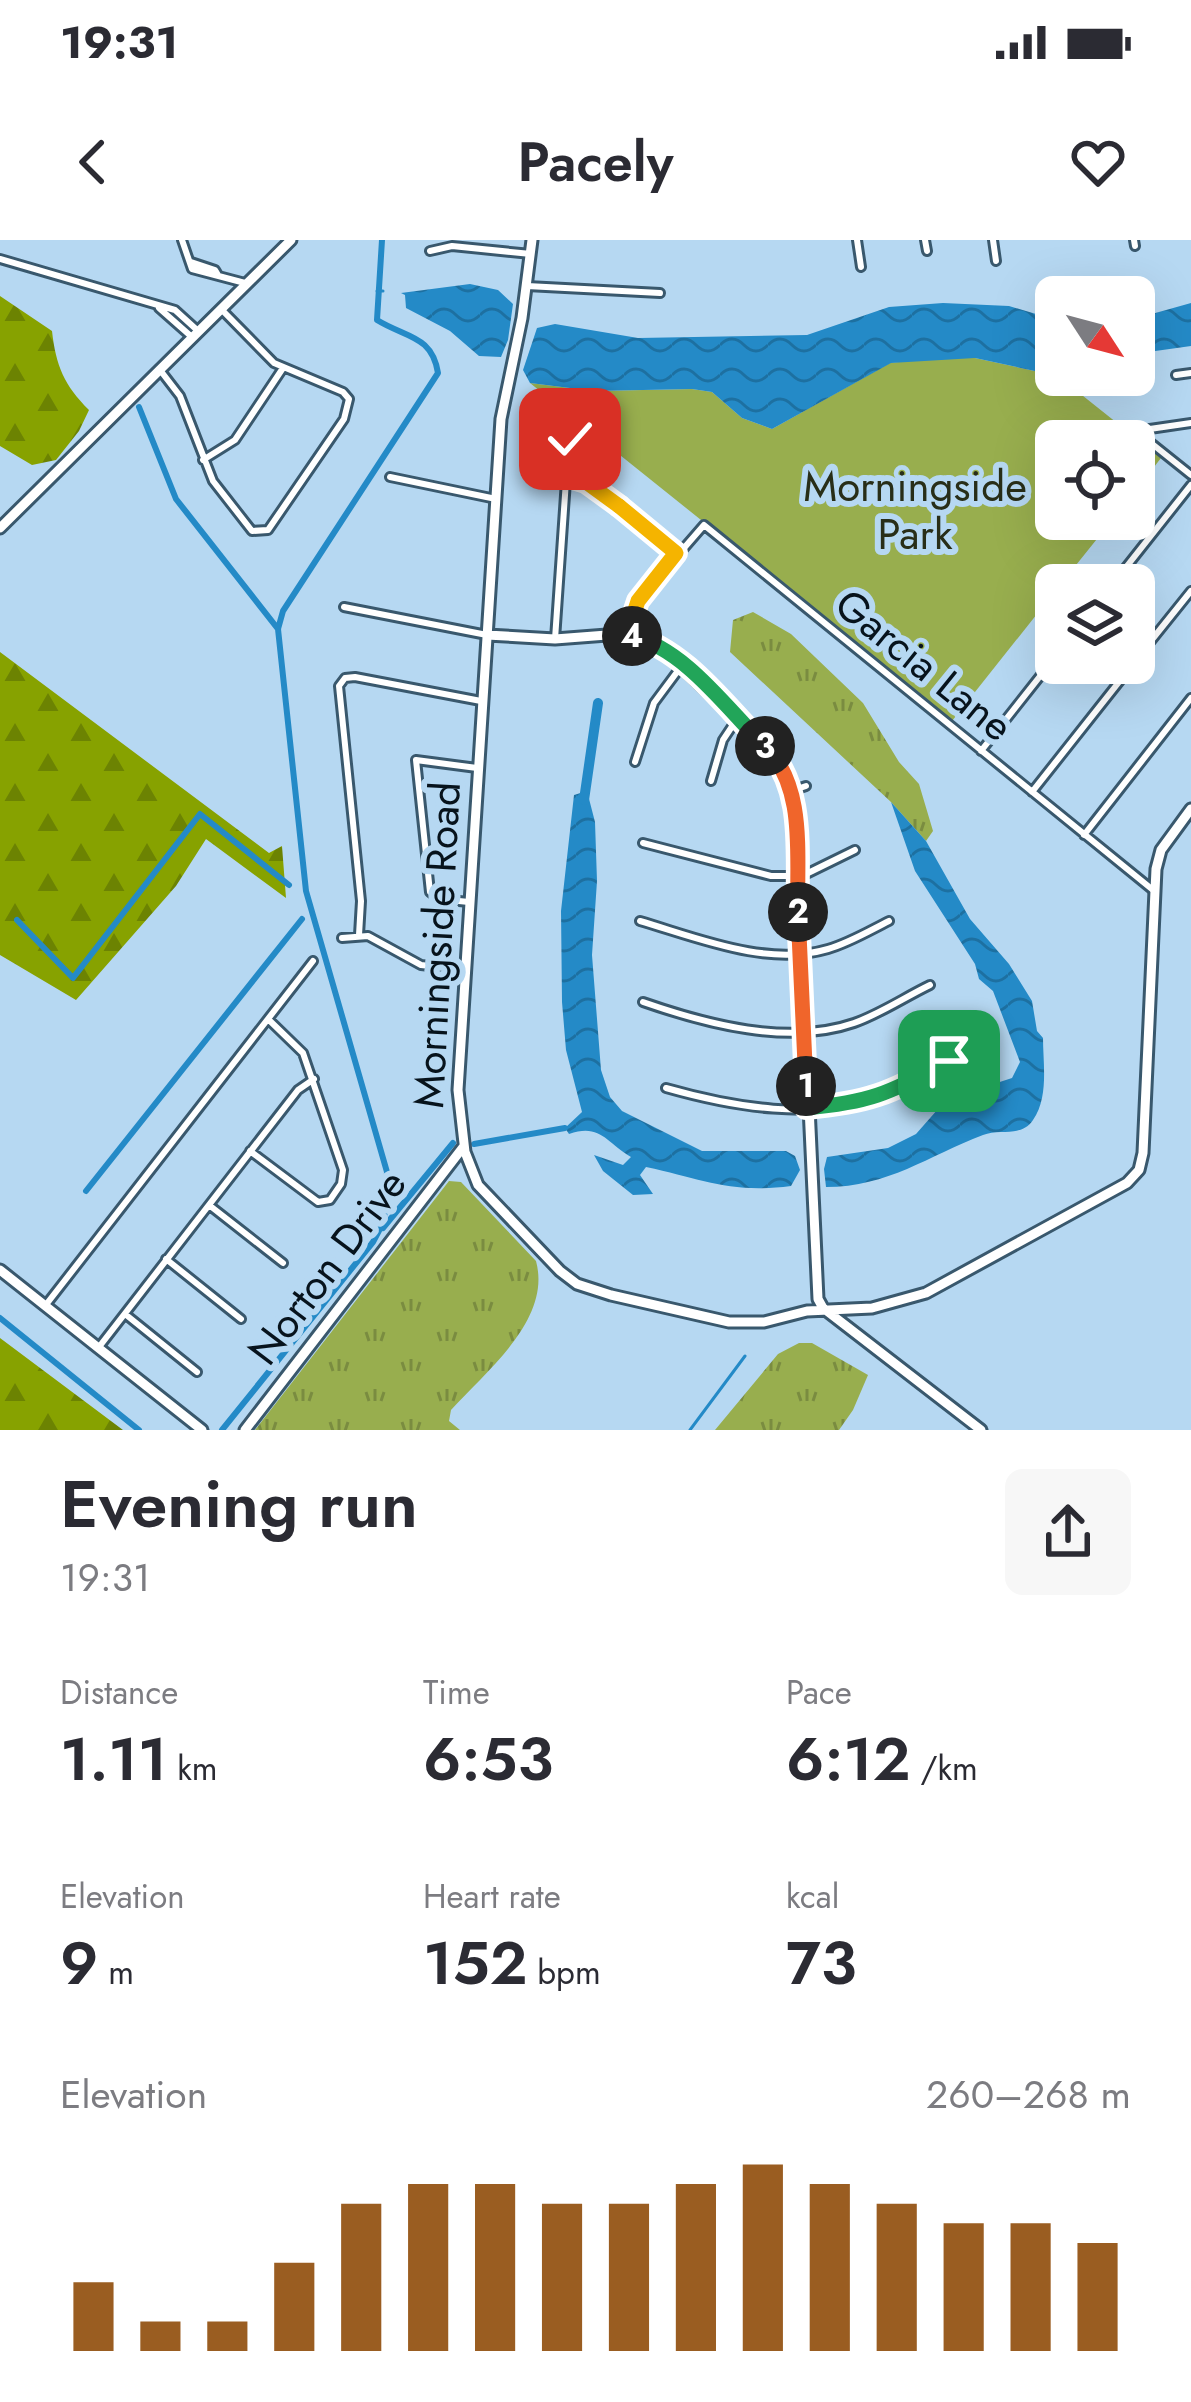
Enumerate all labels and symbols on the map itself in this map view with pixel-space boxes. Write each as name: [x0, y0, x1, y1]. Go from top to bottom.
north arrow: [1035, 276, 1155, 396]
pin: [519, 388, 621, 490]
park label: Morningside Park: [803, 456, 1027, 565]
street label: Garcia Lane: [822, 574, 1026, 756]
pin: 4: [602, 606, 662, 666]
pin: 3: [735, 716, 795, 776]
street label: Morningside Road: [398, 780, 476, 1110]
pin: 2: [768, 882, 828, 942]
pin: [898, 1010, 1000, 1112]
pin: 1: [776, 1056, 836, 1116]
street label: Norton Drive: [233, 1156, 421, 1378]

